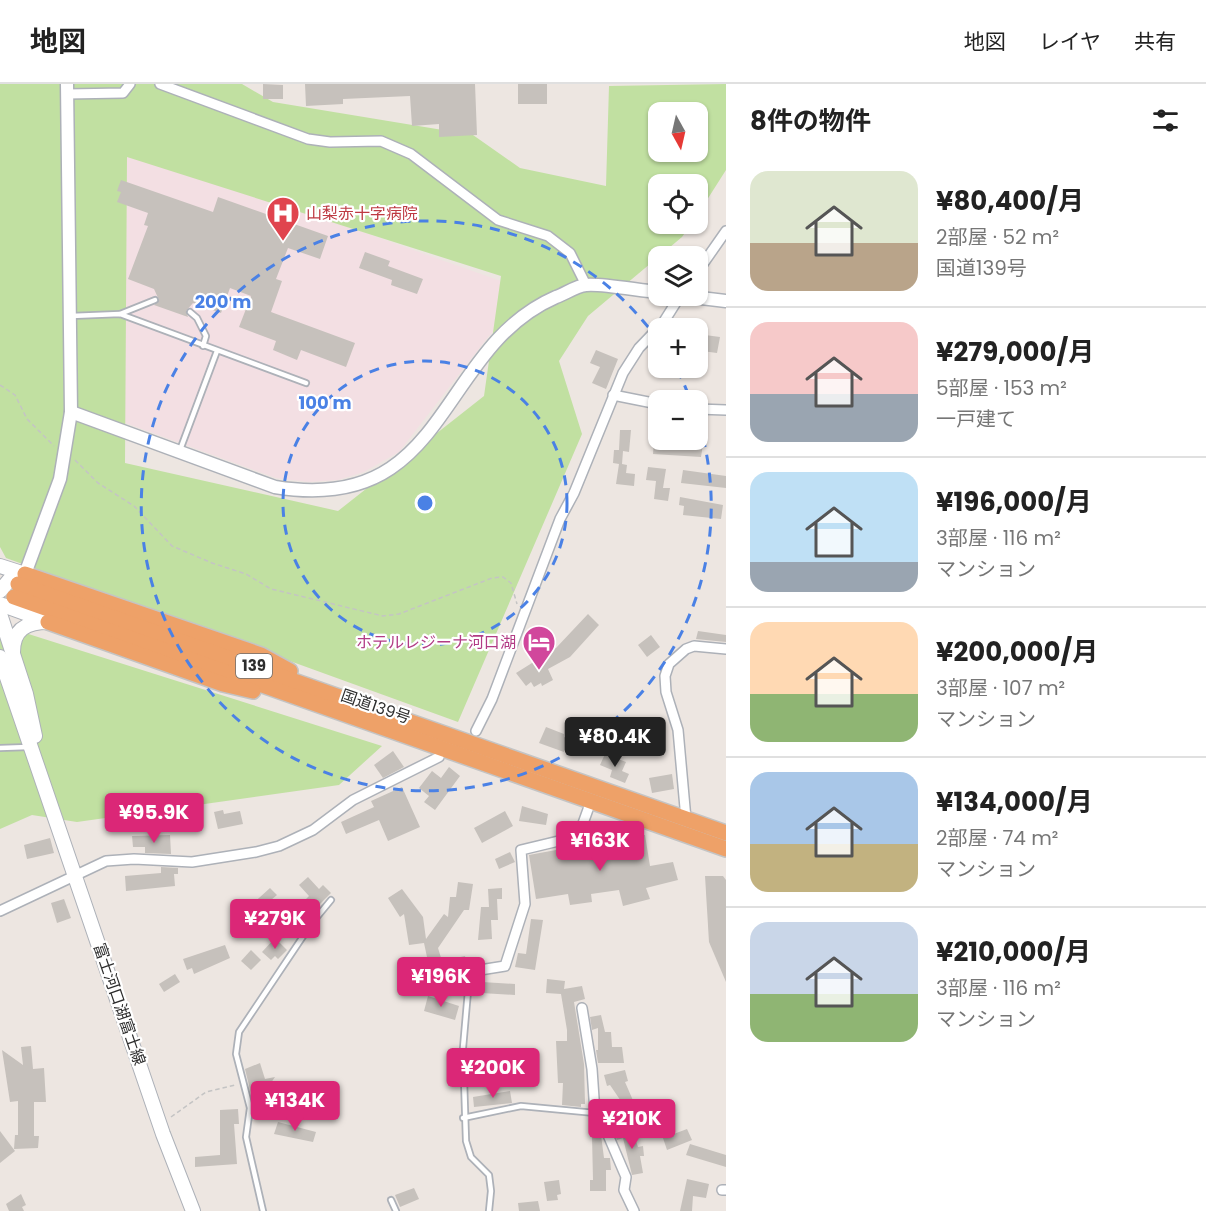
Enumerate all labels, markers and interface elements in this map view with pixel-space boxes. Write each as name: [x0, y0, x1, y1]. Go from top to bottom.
text: 地図: [30, 22, 86, 61]
text: 地図: [964, 27, 1006, 56]
text: レイヤ: [1039, 27, 1101, 56]
text: 共有: [1134, 27, 1176, 56]
north arrow: [648, 102, 708, 162]
map controls: [648, 102, 708, 450]
text: 8件の物件: [750, 103, 871, 139]
icon: filters: [1149, 104, 1182, 137]
button: locate: [648, 174, 708, 234]
text: ¥80,400/月: [936, 183, 1084, 219]
hospital icon: 山梨赤十字病院: [265, 195, 301, 242]
icon: home: [798, 195, 870, 267]
place label: 山梨赤十字病院: [306, 202, 418, 225]
text: 2部屋 · 52 m²: [936, 223, 1059, 251]
button: layers: [648, 246, 708, 306]
text: 国道139号: [936, 254, 1027, 282]
text: 200 m: [195, 289, 251, 314]
button: +: [648, 318, 708, 378]
text: ¥279,000/月: [936, 334, 1094, 370]
icon: home: [798, 346, 870, 418]
text: 5部屋 · 153 m²: [936, 374, 1067, 402]
text: 100 m: [298, 390, 352, 415]
button: −: [648, 390, 708, 450]
text: 一戸建て: [936, 405, 1016, 433]
text: ¥196,000/月: [936, 484, 1092, 520]
centre of rings: [415, 493, 435, 513]
icon: home: [798, 496, 870, 568]
text: 3部屋 · 116 m²: [936, 524, 1061, 552]
text: マンション: [936, 555, 1036, 583]
hotel icon: ホテルレジーナ河口湖: [521, 624, 557, 671]
place label: ホテルレジーナ河口湖: [356, 631, 516, 654]
text: ¥200,000/月: [936, 634, 1098, 670]
icon: home: [798, 646, 870, 718]
road number: 139: [236, 654, 272, 678]
text: 3部屋 · 107 m²: [936, 674, 1065, 702]
street label: 国道139号: [338, 684, 414, 729]
text: マンション: [936, 705, 1036, 733]
pin: ¥80.4K: [566, 717, 664, 768]
text: ¥80.4K: [579, 722, 651, 750]
text: ¥134,000/月: [936, 784, 1093, 820]
pin: ¥95.9K: [105, 793, 203, 844]
icon: home: [798, 796, 870, 868]
text: ¥95.9K: [119, 798, 189, 826]
pin: ¥163K: [558, 821, 642, 872]
text: 2部屋 · 74 m²: [936, 824, 1058, 852]
text: ¥163K: [570, 826, 630, 854]
text: マンション: [936, 855, 1036, 883]
pin: ¥279K: [233, 899, 317, 950]
text: ¥279K: [244, 904, 306, 932]
text: ¥210,000/月: [936, 934, 1091, 970]
street label: 富士河口湖富士線: [88, 940, 151, 1068]
icon: home: [798, 946, 870, 1018]
pin: ¥196K: [399, 957, 483, 1008]
text: ¥196K: [411, 962, 471, 990]
text: 3部屋 · 116 m²: [936, 974, 1061, 1002]
text: マンション: [936, 1005, 1036, 1033]
pin: ¥200K: [451, 1048, 535, 1099]
text: ¥200K: [461, 1053, 525, 1081]
pin: ¥134K: [253, 1081, 337, 1132]
text: ¥134K: [265, 1086, 325, 1114]
pin: ¥210K: [590, 1099, 674, 1150]
text: ¥210K: [602, 1104, 662, 1132]

